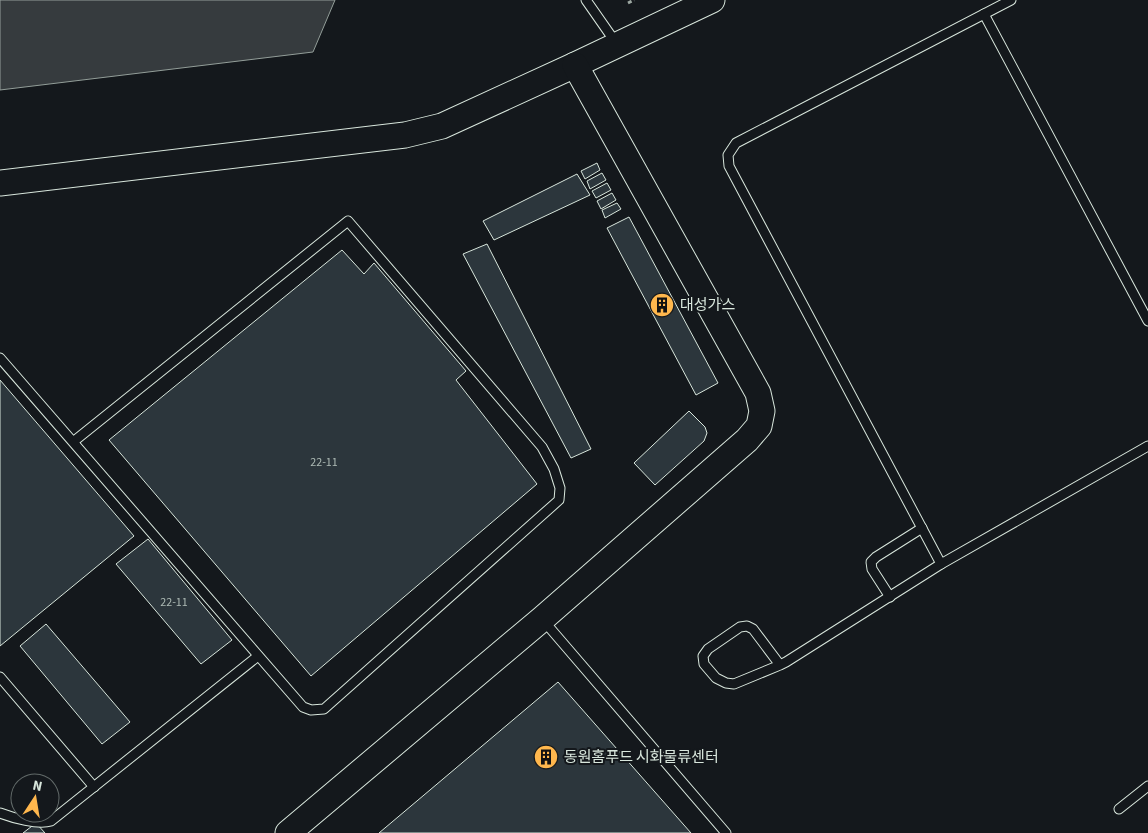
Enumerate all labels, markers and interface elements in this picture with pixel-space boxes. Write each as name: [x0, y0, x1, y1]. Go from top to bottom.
building icon: 대성가스: [649, 292, 675, 318]
place label: 대성가스: [680, 295, 735, 316]
house number: 22-11: [310, 454, 338, 471]
house number: 22-11: [160, 594, 188, 611]
building icon: 동원홈푸드 시화물류센터: [533, 744, 559, 770]
place label: 동원홈푸드 시화물류센터: [564, 747, 719, 768]
north arrow: [10, 773, 60, 823]
text: N: [31, 776, 44, 797]

